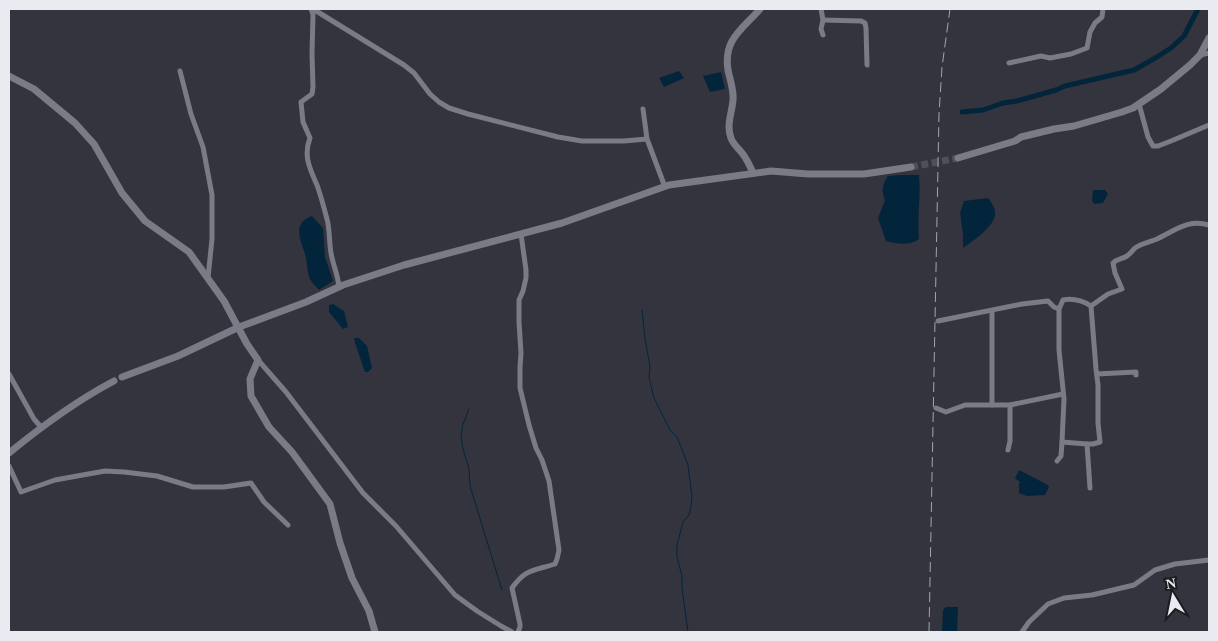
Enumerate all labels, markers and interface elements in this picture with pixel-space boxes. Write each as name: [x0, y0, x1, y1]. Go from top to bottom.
north arrow: [1148, 571, 1198, 621]
text: N: [1165, 575, 1177, 592]

